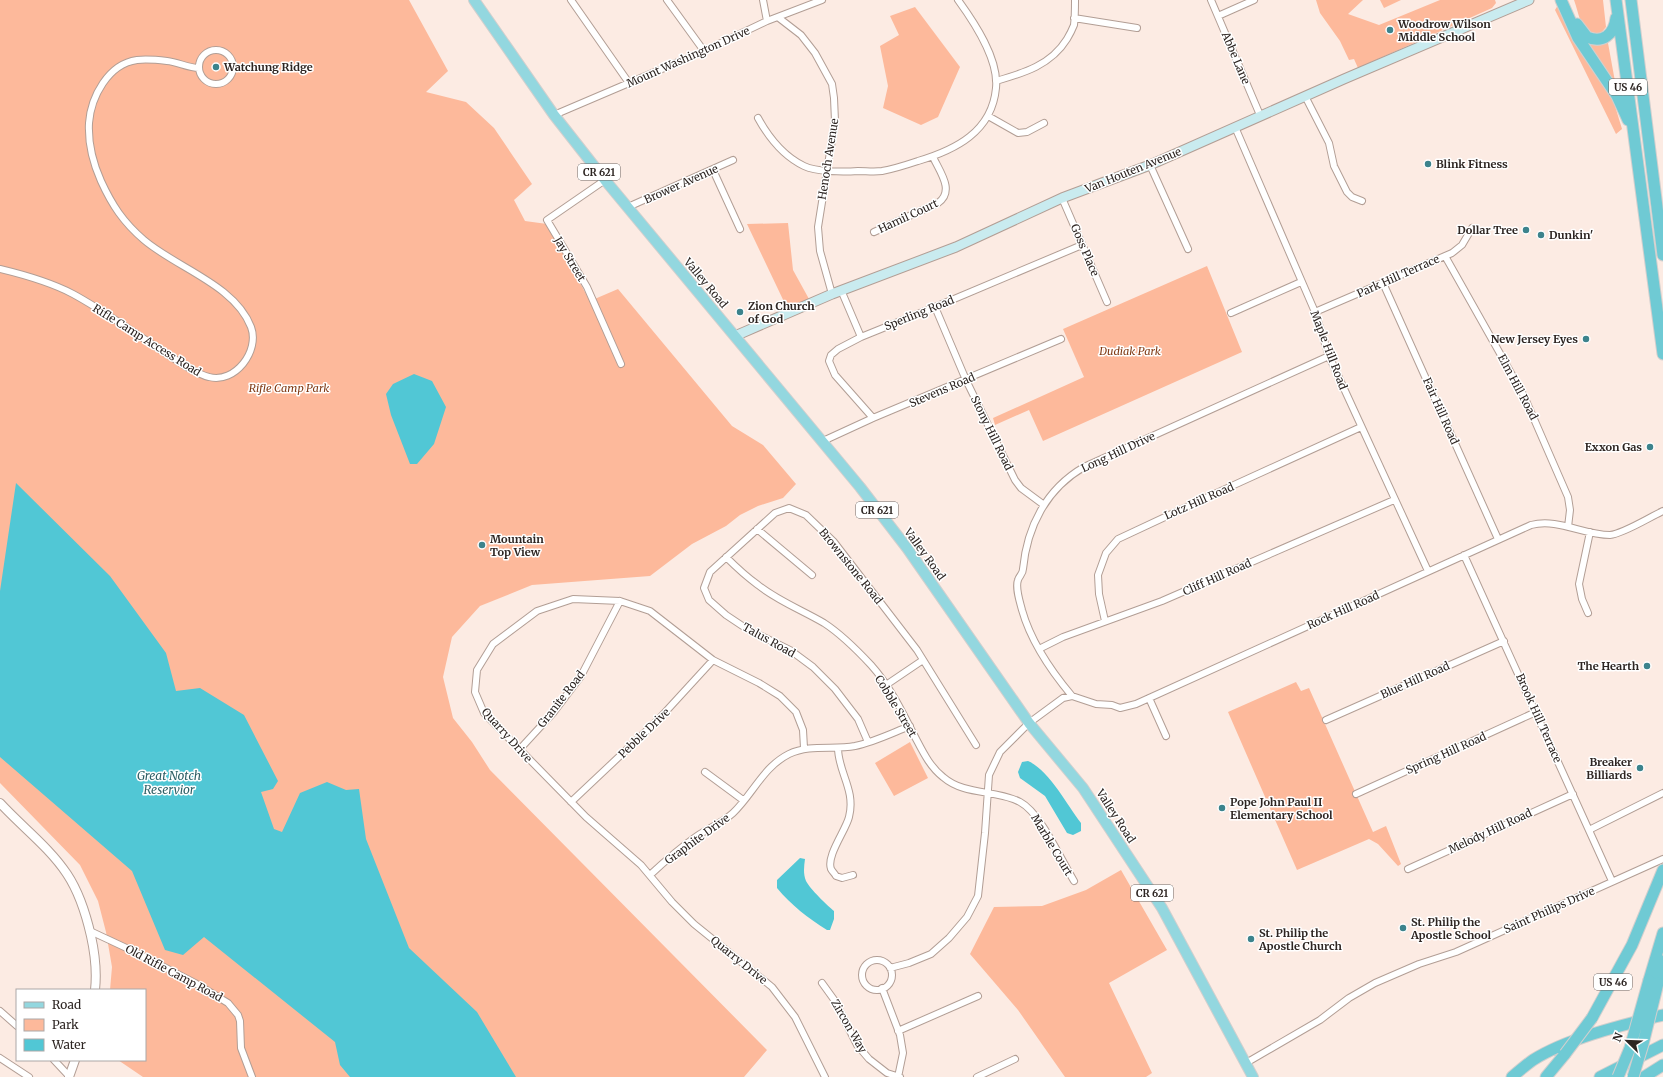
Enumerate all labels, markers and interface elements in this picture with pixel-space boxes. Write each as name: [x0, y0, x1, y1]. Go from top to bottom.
place label: Woodrow Wilson Middle School: [1397, 17, 1491, 44]
street label: Mount Washington Drive: [624, 23, 752, 91]
marker: Woodrow Wilson Middle School: [1385, 25, 1395, 35]
street label: Abbe Lane: [1218, 29, 1253, 87]
place label: Watchung Ridge: [223, 60, 313, 74]
marker: Watchung Ridge: [211, 62, 221, 72]
road number: US 46: [1609, 79, 1647, 95]
street label: Henoch Avenue: [815, 117, 841, 201]
street label: Van Houten Avenue: [1082, 144, 1183, 196]
place label: Blink Fitness: [1436, 157, 1508, 171]
marker: Blink Fitness: [1423, 159, 1433, 169]
street label: Brower Avenue: [642, 161, 720, 207]
road number: CR 621: [578, 164, 620, 180]
street label: Hamil Court: [876, 196, 941, 236]
street label: Goss Place: [1068, 222, 1102, 279]
place label: Dollar Tree: [1457, 223, 1518, 237]
marker: Dollar Tree: [1521, 225, 1531, 235]
place label: Dunkin': [1549, 228, 1593, 242]
marker: Dunkin': [1536, 230, 1546, 240]
street label: Jay Street: [551, 233, 589, 285]
street label: Park Hill Terrace: [1355, 251, 1442, 300]
street label: Valley Road: [680, 254, 731, 311]
street label: Sperling Road: [882, 293, 956, 333]
place label: Zion Church of God: [748, 299, 815, 326]
street label: Rifle Camp Access Road: [90, 301, 204, 379]
marker: Zion Church of God: [735, 307, 745, 317]
street label: Maple Hill Road: [1307, 308, 1351, 392]
place label: New Jersey Eyes: [1491, 332, 1578, 346]
marker: New Jersey Eyes: [1581, 334, 1591, 344]
park label: Dudiak Park: [1098, 344, 1161, 358]
street label: Elm Hill Road: [1495, 352, 1541, 423]
street label: Stevens Road: [907, 370, 977, 410]
street label: Fair Hill Road: [1420, 375, 1462, 447]
park label: Rifle Camp Park: [249, 381, 329, 395]
street label: Stony Hill Road: [968, 393, 1016, 473]
street label: Long Hill Drive: [1079, 429, 1157, 475]
place label: Exxon Gas: [1585, 440, 1642, 454]
marker: Exxon Gas: [1645, 442, 1655, 452]
street label: Lotz Hill Road: [1162, 479, 1236, 523]
road number: CR 621: [856, 502, 898, 518]
street label: Valley Road: [901, 524, 949, 583]
street label: Brownstone Road: [816, 525, 886, 607]
place label: Mountain Top View: [490, 532, 544, 559]
marker: Mountain Top View: [477, 540, 487, 550]
street label: Cliff Hill Road: [1181, 555, 1254, 598]
street label: Rock Hill Road: [1305, 588, 1382, 632]
street label: Talus Road: [740, 620, 798, 660]
street label: Blue Hill Road: [1378, 658, 1452, 701]
place label: The Hearth: [1577, 659, 1640, 673]
marker: The Hearth: [1642, 661, 1652, 671]
street label: Granite Road: [534, 667, 588, 730]
street label: Brook Hill Terrace: [1513, 671, 1565, 765]
street label: Cobble Street: [872, 672, 920, 740]
street label: Quarry Drive: [479, 705, 535, 765]
street label: Pebble Drive: [615, 705, 673, 761]
street label: Spring Hill Road: [1404, 729, 1489, 777]
place label: Breaker Billiards: [1586, 755, 1632, 782]
marker: Breaker Billiards: [1635, 763, 1645, 773]
water label: Great Notch Reservior: [137, 768, 201, 797]
street label: Valley Road: [1093, 786, 1139, 846]
place label: Pope John Paul II Elementary School: [1230, 795, 1333, 822]
marker: Pope John Paul II Elementary School: [1217, 803, 1227, 813]
street label: Melody Hill Road: [1446, 805, 1534, 856]
street label: Graphite Drive: [662, 811, 732, 867]
street label: Marble Court: [1028, 812, 1076, 879]
street label: Saint Philips Drive: [1501, 884, 1597, 936]
road number: CR 621: [1131, 885, 1173, 901]
place label: St. Philip the Apostle School: [1410, 915, 1492, 942]
marker: St. Philip the Apostle School: [1398, 923, 1408, 933]
place label: St. Philip the Apostle Church: [1258, 926, 1342, 953]
street label: Quarry Drive: [708, 933, 770, 987]
marker: St. Philip the Apostle Church: [1246, 934, 1256, 944]
street label: Old Rifle Camp Road: [123, 942, 225, 1005]
road number: US 46: [1594, 974, 1632, 990]
legend: [16, 989, 146, 1061]
text: Road: [52, 997, 81, 1012]
street label: Zircon Way: [828, 997, 870, 1056]
text: Park: [52, 1017, 79, 1032]
north arrow: [1607, 1021, 1647, 1061]
text: N: [1610, 1030, 1626, 1044]
text: Water: [51, 1037, 87, 1052]

